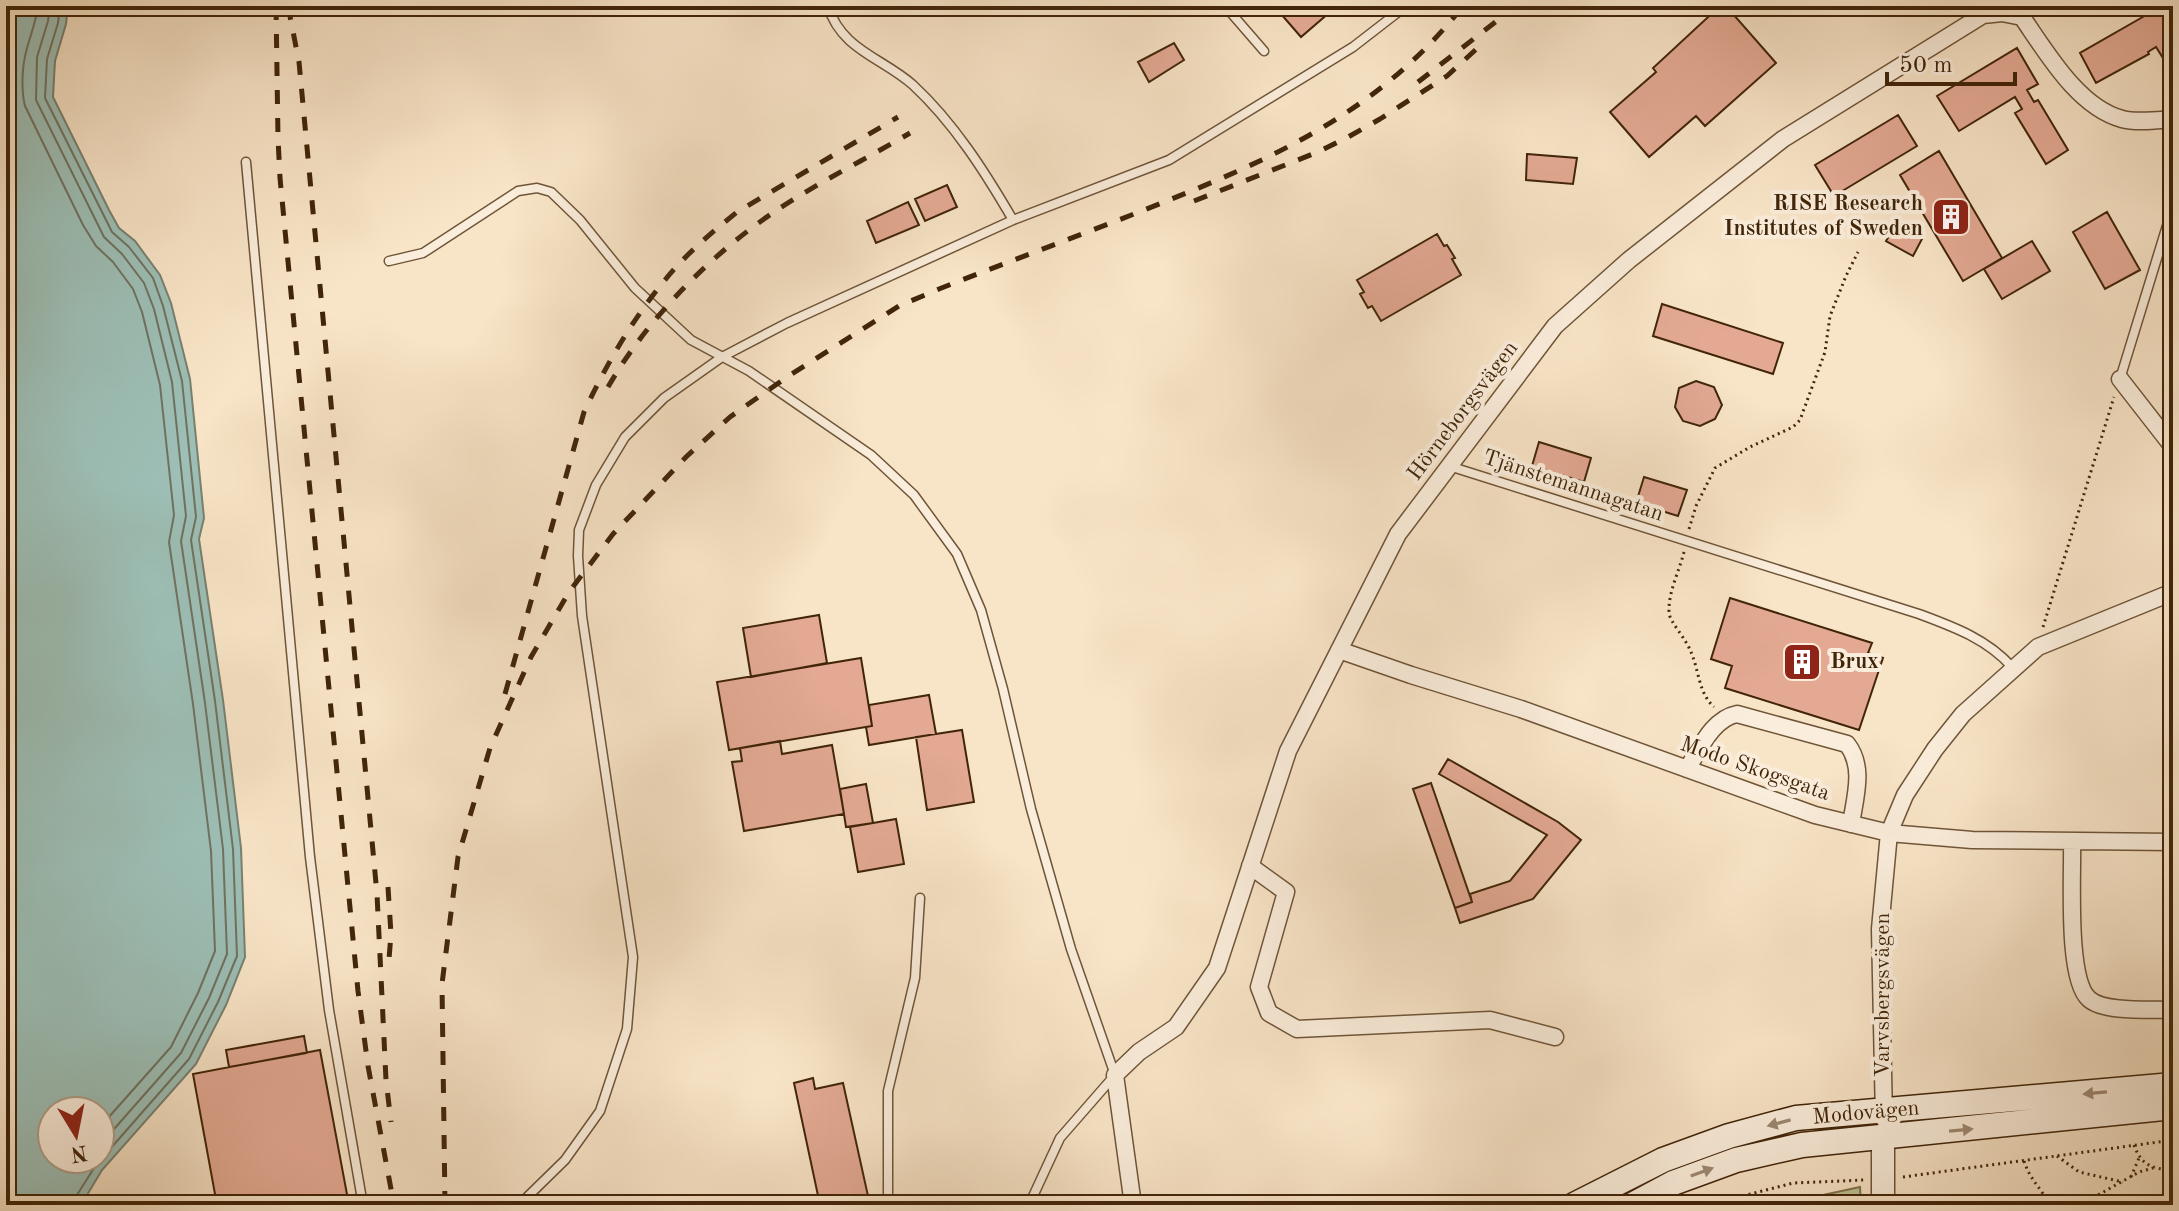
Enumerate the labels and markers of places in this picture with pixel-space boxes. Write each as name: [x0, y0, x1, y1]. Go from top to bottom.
place label: RISE Research Institutes of Sweden: [1724, 193, 1923, 240]
building icon: RISE Research Institutes of Sweden: [1930, 196, 1972, 238]
building icon: Brux: [1781, 641, 1823, 683]
place label: Brux: [1830, 651, 1879, 673]

